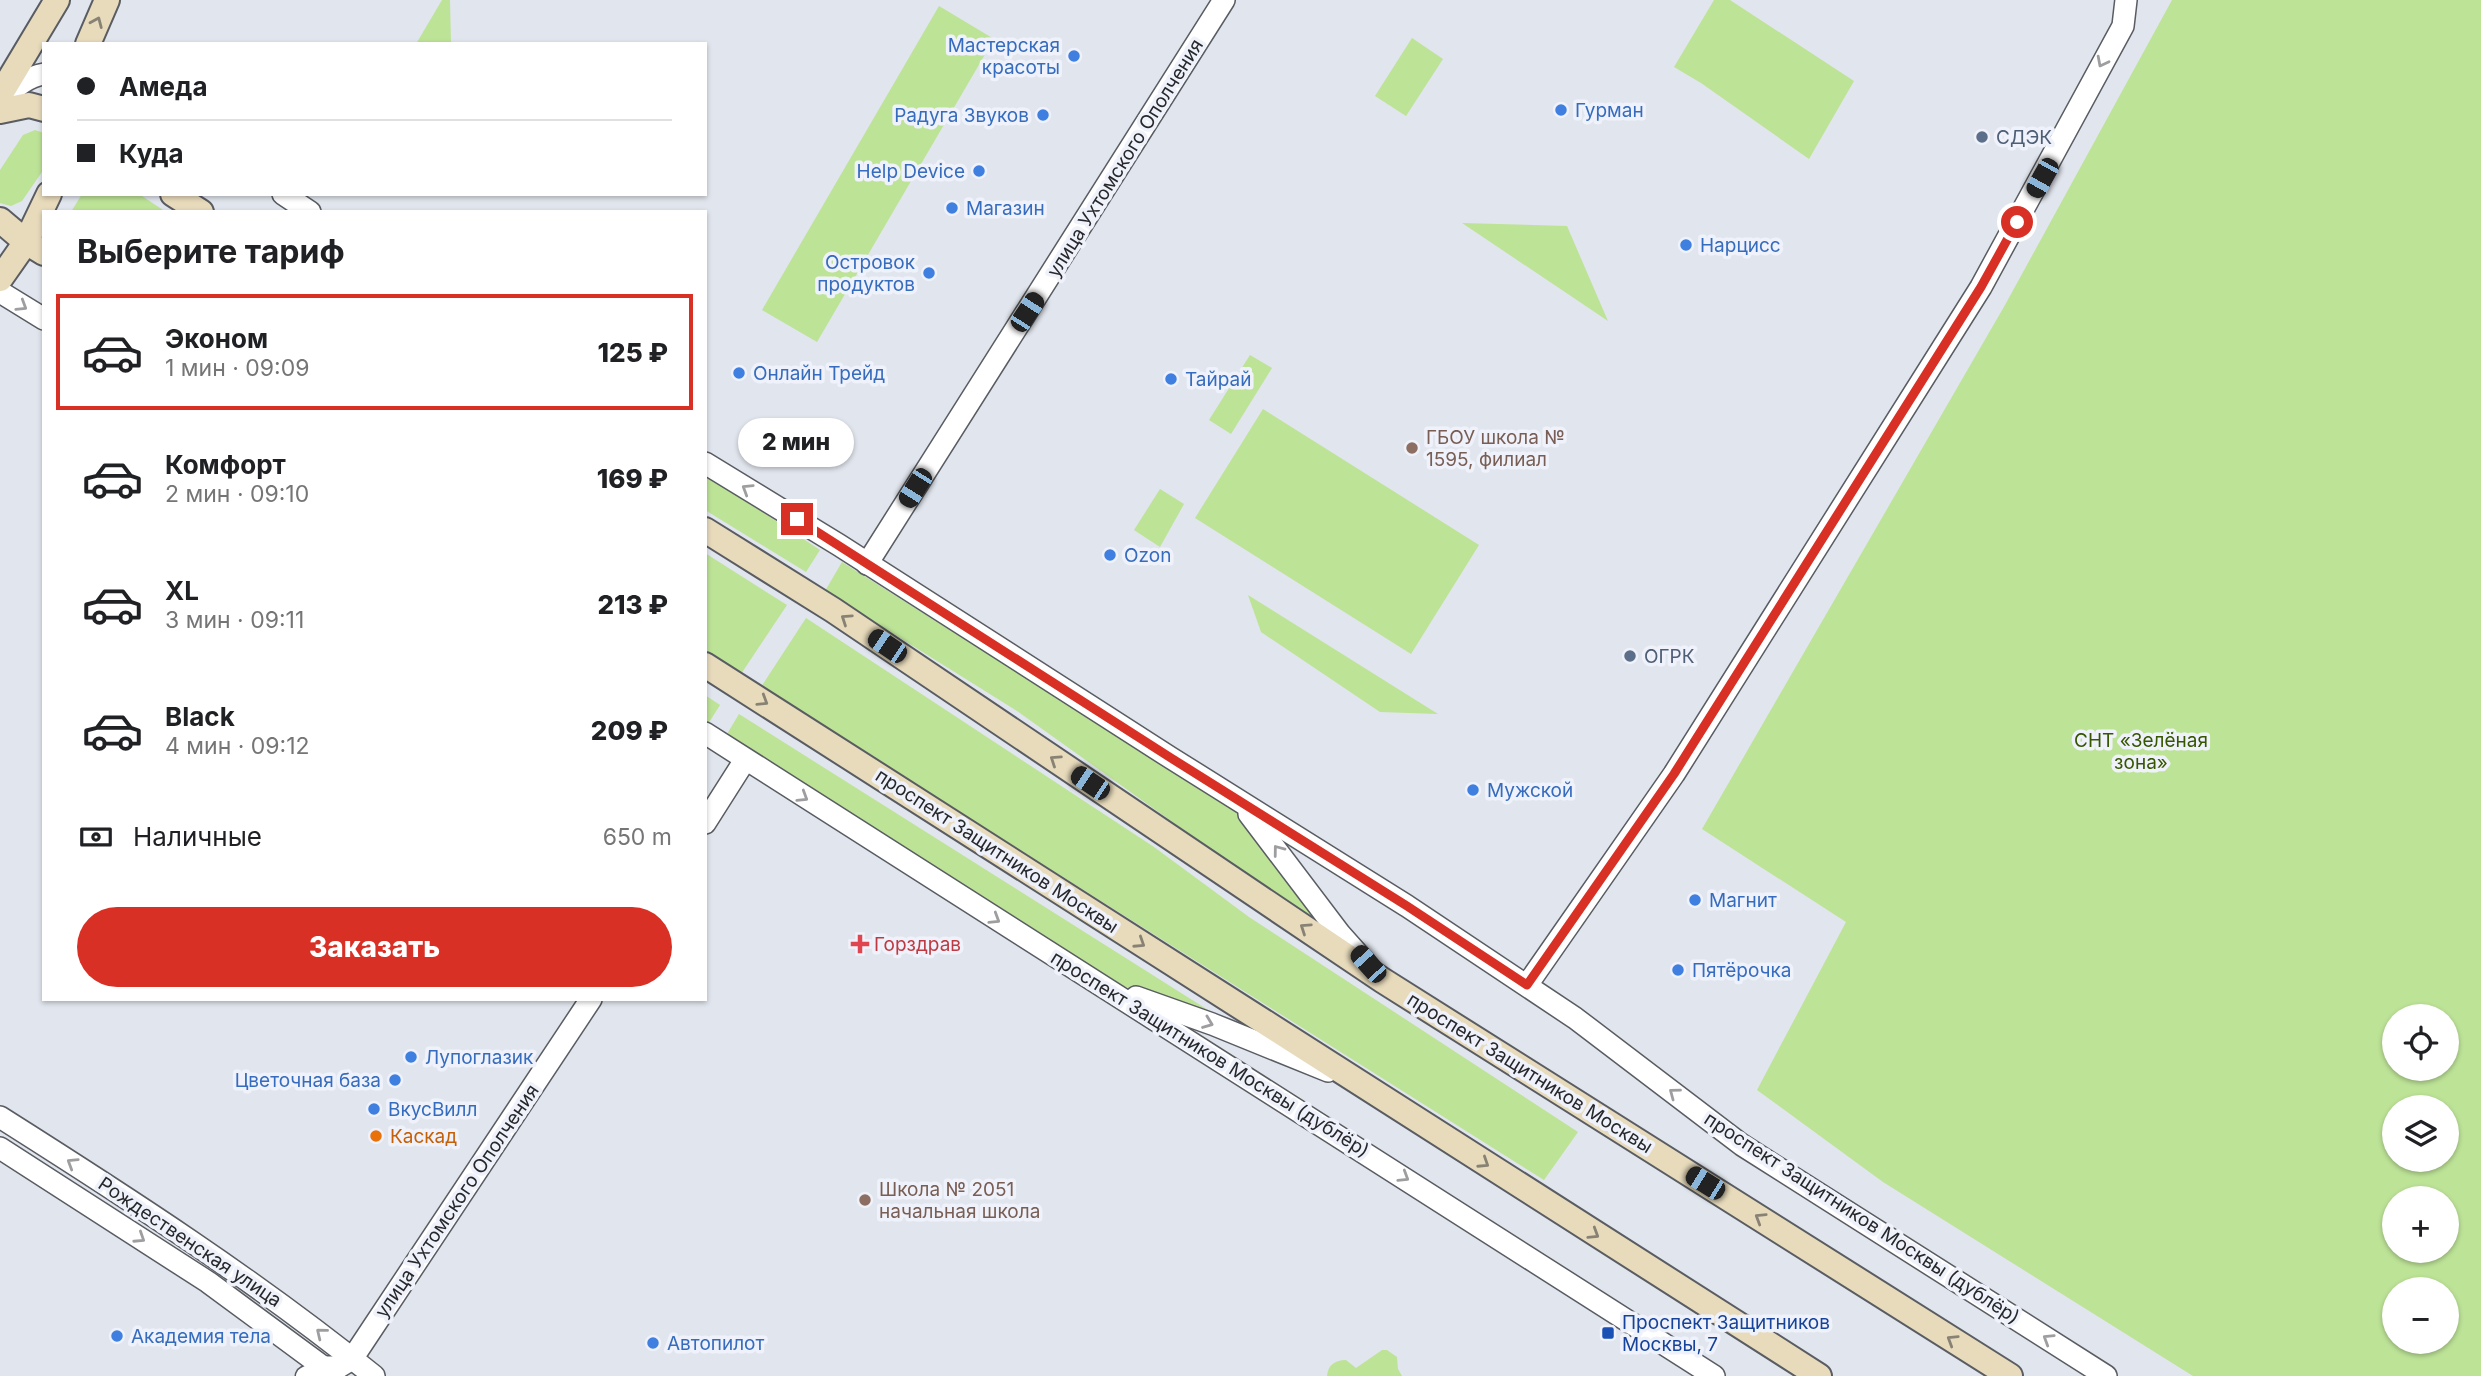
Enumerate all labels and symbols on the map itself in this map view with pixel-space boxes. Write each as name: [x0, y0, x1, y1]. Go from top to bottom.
one-way arrow: [89, 17, 103, 29]
place label: Мастерская красоты: [948, 34, 1060, 79]
street label: улица Ухтомского Ополчения: [1042, 35, 1208, 281]
marker: Мастерская красоты: [1066, 48, 1082, 64]
one-way arrow: [2097, 55, 2111, 67]
place label: Гурман: [1575, 99, 1644, 122]
marker: Гурман: [1553, 102, 1569, 118]
place label: Радуга Звуков: [894, 104, 1029, 127]
marker: Радуга Звуков: [1035, 107, 1051, 123]
place label: СДЭК: [1996, 126, 2052, 149]
marker: СДЭК: [1974, 129, 1990, 145]
car: [2023, 155, 2062, 201]
place label: Help Device: [857, 160, 965, 183]
marker: Help Device: [971, 163, 987, 179]
place label: Магазин: [966, 197, 1045, 220]
marker: Магазин: [944, 200, 960, 216]
route start: [2001, 206, 2033, 238]
place label: Нарцисс: [1700, 234, 1781, 257]
marker: Нарцисс: [1678, 237, 1694, 253]
place label: Островок продуктов: [817, 251, 916, 296]
marker: Островок продуктов: [921, 265, 937, 281]
car: [1007, 289, 1048, 335]
one-way arrow: [14, 297, 27, 310]
place label: Онлайн Трейд: [753, 362, 885, 385]
marker: Онлайн Трейд: [731, 365, 747, 381]
place label: Тайрай: [1185, 368, 1252, 391]
marker: Тайрай: [1163, 371, 1179, 387]
callout: 2 мин: [739, 418, 855, 466]
place label: ГБОУ школа № 1595, филиал: [1426, 426, 1565, 471]
marker: ГБОУ школа № 1595, филиал: [1404, 440, 1420, 456]
car: [895, 465, 936, 511]
one-way arrow: [742, 484, 755, 497]
route end: [781, 503, 813, 535]
place label: Ozon: [1124, 544, 1171, 567]
marker: Ozon: [1102, 547, 1118, 563]
one-way arrow: [841, 615, 854, 627]
car: [864, 626, 911, 666]
place label: ОГРК: [1644, 645, 1695, 668]
marker: ОГРК: [1622, 648, 1638, 664]
one-way arrow: [755, 693, 768, 706]
park label: СНТ «Зелёная зона»: [2074, 729, 2208, 774]
one-way arrow: [1050, 756, 1063, 768]
car: [1067, 763, 1114, 803]
street label: проспект Защитников Москвы: [871, 764, 1123, 938]
place label: Мужской: [1487, 779, 1573, 802]
marker: Мужской: [1465, 782, 1481, 798]
one-way arrow: [795, 788, 808, 801]
one-way arrow: [1274, 845, 1287, 858]
place label: Магнит: [1709, 889, 1777, 912]
marker: Магнит: [1687, 892, 1703, 908]
one-way arrow: [987, 910, 1000, 923]
one-way arrow: [1300, 924, 1313, 936]
place label: Горздрав: [874, 933, 961, 956]
one-way arrow: [1133, 934, 1146, 947]
marker: Горздрав: [852, 936, 868, 952]
car: [1347, 941, 1390, 987]
street label: проспект Защитников Москвы (дублёр): [1047, 946, 1373, 1162]
place label: Пятёрочка: [1692, 959, 1791, 982]
marker: Пятёрочка: [1670, 962, 1686, 978]
street label: проспект Защитников Москвы: [1403, 988, 1657, 1158]
one-way arrow: [1201, 1015, 1213, 1029]
place label: Лупоглазик: [425, 1046, 534, 1069]
marker: Лупоглазик: [403, 1049, 419, 1065]
place label: Цветочная база: [235, 1069, 381, 1092]
marker: Цветочная база: [387, 1072, 403, 1088]
street label: улица Ухтомского Ополчения: [370, 1080, 544, 1322]
one-way arrow: [1670, 1089, 1682, 1102]
place label: ВкусВилл: [388, 1098, 477, 1121]
marker: ВкусВилл: [366, 1101, 382, 1117]
street label: проспект Защитников Москвы (дублёр): [1700, 1107, 2024, 1329]
place label: Каскад: [390, 1125, 457, 1148]
marker: Каскад: [368, 1128, 384, 1144]
one-way arrow: [1477, 1155, 1490, 1168]
one-way arrow: [67, 1158, 80, 1171]
car: [1682, 1163, 1729, 1203]
one-way arrow: [1396, 1168, 1409, 1181]
street label: Рождественская улица: [94, 1172, 286, 1312]
place label: Школа № 2051 начальная школа: [879, 1178, 1040, 1223]
marker: Школа № 2051 начальная школа: [857, 1192, 873, 1208]
one-way arrow: [1755, 1213, 1768, 1226]
one-way arrow: [1587, 1225, 1600, 1238]
one-way arrow: [132, 1229, 145, 1242]
place label: Проспект Защитников Москвы, 7: [1622, 1311, 1830, 1356]
place label: Академия тела: [131, 1325, 271, 1348]
marker: Проспект Защитников Москвы, 7: [1600, 1325, 1616, 1341]
marker: Академия тела: [109, 1328, 125, 1344]
one-way arrow: [316, 1329, 329, 1341]
place label: Автопилот: [667, 1332, 764, 1355]
marker: Автопилот: [645, 1335, 661, 1351]
one-way arrow: [1947, 1335, 1960, 1348]
one-way arrow: [2043, 1335, 2056, 1348]

